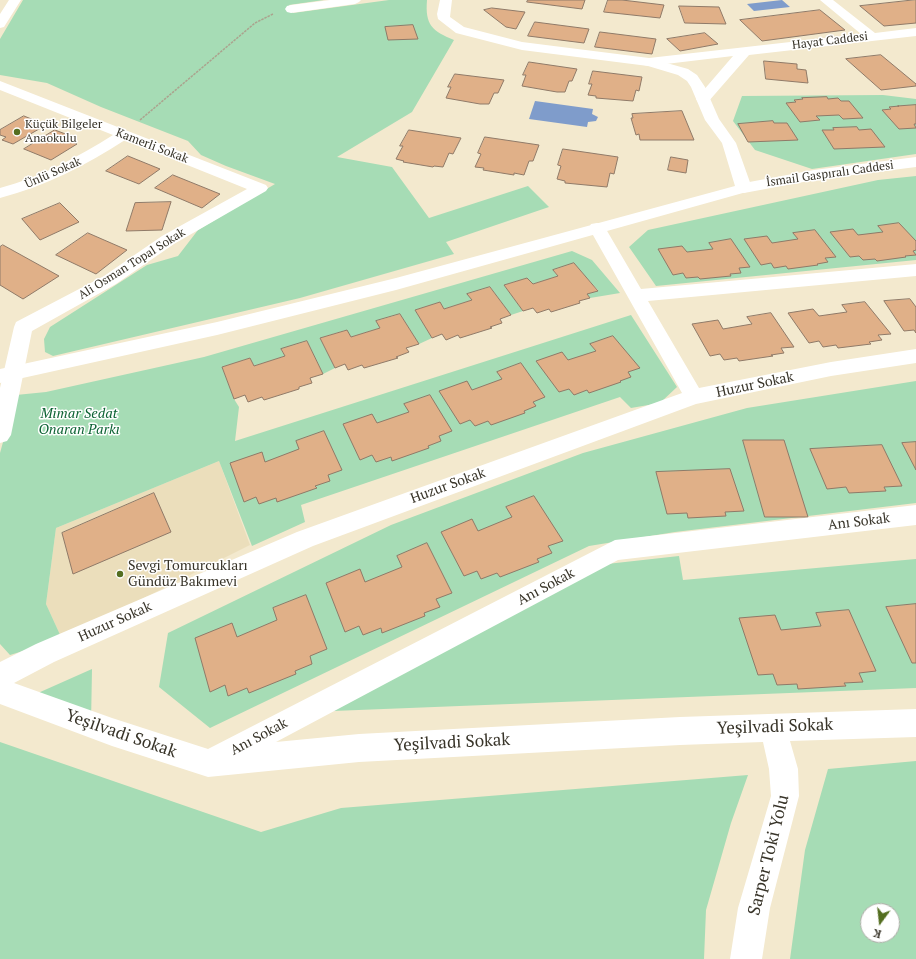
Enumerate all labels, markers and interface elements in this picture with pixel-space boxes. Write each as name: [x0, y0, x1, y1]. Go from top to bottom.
street label: Hayat Caddesi: [791, 29, 869, 53]
place label: Küçük Bilgeler Anaokulu: [25, 118, 102, 146]
street label: Kamerli Sokak: [114, 126, 190, 166]
marker: Küçük Bilgeler Anaokulu: [12, 127, 22, 137]
street label: Ünlü Sokak: [23, 154, 83, 192]
street label: İsmail Gaspıralı Caddesi: [765, 158, 895, 190]
street label: Ali Osman Topal Sokak: [76, 225, 188, 303]
street label: Huzur Sokak: [715, 369, 795, 401]
park label: Mimar Sedat Onaran Parkı: [38, 406, 120, 438]
street label: Huzur Sokak: [408, 465, 488, 507]
street label: Anı Sokak: [827, 510, 891, 534]
place label: Sevgi Tomurcukları Gündüz Bakımevi: [128, 558, 248, 590]
street label: Anı Sokak: [515, 565, 577, 609]
marker: Sevgi Tomurcukları Gündüz Bakımevi: [115, 569, 125, 579]
street label: Huzur Sokak: [76, 598, 154, 646]
street label: Yeşilvadi Sokak: [63, 705, 179, 763]
street label: Anı Sokak: [228, 715, 290, 759]
street label: Yeşilvadi Sokak: [716, 715, 834, 739]
street label: Yeşilvadi Sokak: [393, 730, 511, 756]
street label: Sarper Toki Yolu: [744, 793, 794, 917]
north arrow: [860, 903, 900, 943]
text: K: [872, 926, 883, 941]

